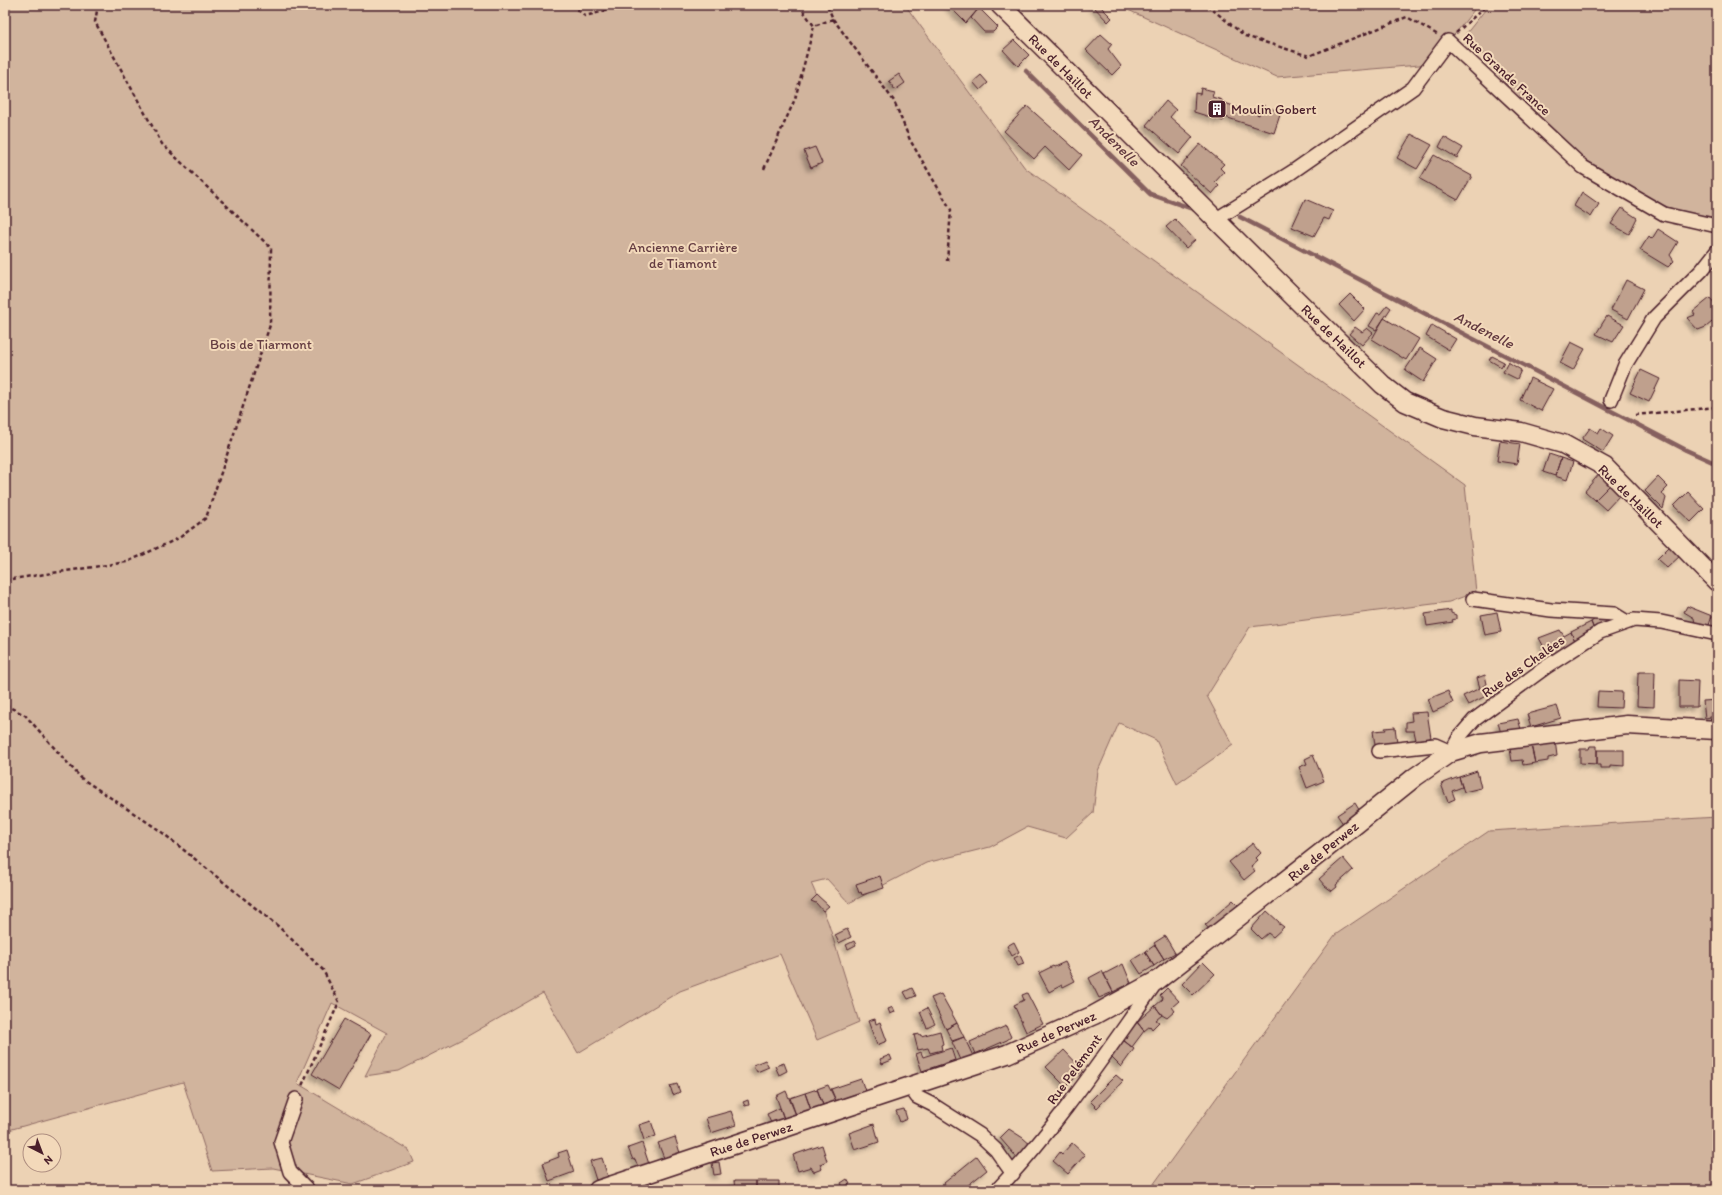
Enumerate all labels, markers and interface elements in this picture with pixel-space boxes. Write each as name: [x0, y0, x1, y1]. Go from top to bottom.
street label: Rue Grande France: [1459, 29, 1554, 120]
street label: Rue de Haillot: [1025, 30, 1097, 102]
building icon: Moulin Gobert: [1206, 98, 1228, 120]
place label: Moulin Gobert: [1231, 101, 1317, 118]
water label: Andenelle: [1085, 112, 1144, 171]
park label: Ancienne Carrière de Tiamont: [629, 239, 738, 272]
street label: Rue de Haillot: [1297, 301, 1370, 372]
water label: Andenelle: [1451, 307, 1518, 353]
park label: Bois de Tiarmont: [210, 336, 312, 353]
street label: Rue de Haillot: [1594, 461, 1667, 532]
street label: Rue des Chalées: [1479, 632, 1568, 701]
street label: Rue de Perwez: [1285, 817, 1362, 885]
street label: Rue de Perwez: [1014, 1007, 1099, 1058]
street label: Rue Pelémont: [1043, 1031, 1106, 1108]
street label: Rue de Perwez: [708, 1118, 795, 1161]
north arrow: [22, 1133, 62, 1173]
text: N: [41, 1153, 55, 1167]

